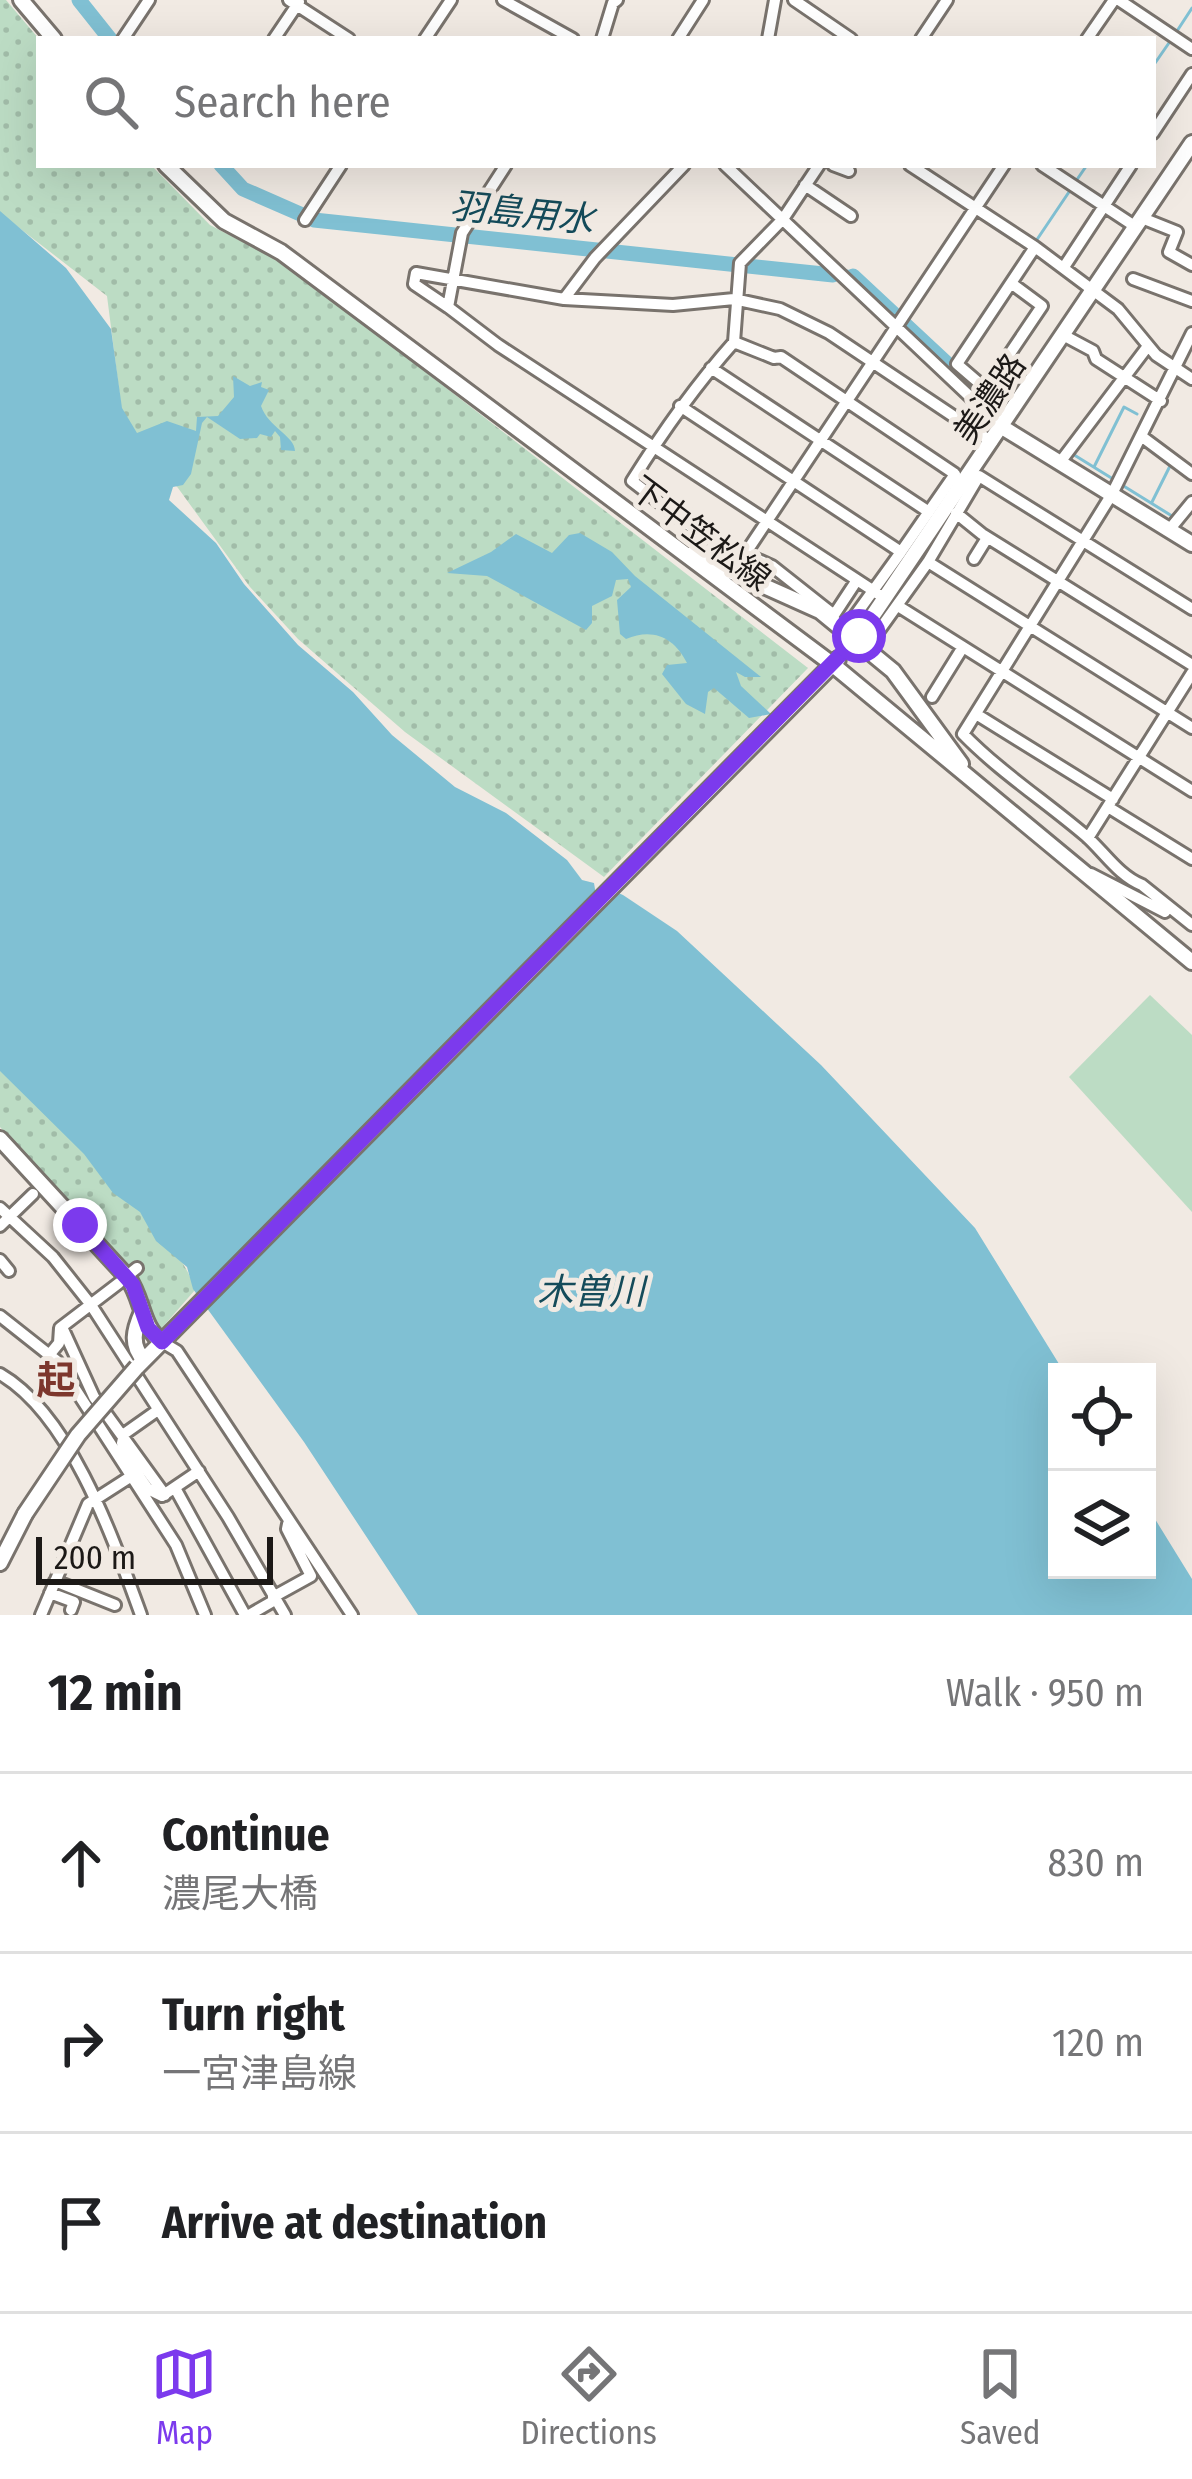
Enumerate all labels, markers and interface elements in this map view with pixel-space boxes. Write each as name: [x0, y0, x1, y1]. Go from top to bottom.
search box: [36, 36, 1156, 168]
icon: search: [78, 69, 144, 135]
text: Search here: [174, 75, 391, 129]
water label: 羽島用水: [448, 184, 600, 243]
street label: 美濃路: [946, 346, 1034, 451]
street label: 下中笠松線: [622, 468, 778, 599]
route start: [832, 609, 886, 663]
route end: [53, 1198, 107, 1252]
water label: 木曽川: [537, 1270, 649, 1314]
district label: 起: [36, 1358, 76, 1404]
map controls: [1048, 1363, 1156, 1579]
button: locate: [1048, 1363, 1156, 1471]
button: layers: [1048, 1471, 1156, 1579]
scale bar: [36, 1531, 273, 1584]
text: 200 m: [54, 1538, 136, 1578]
text: 12 min: [48, 1662, 183, 1724]
text: Walk · 950 m: [946, 1670, 1144, 1716]
text: Continue: [162, 1808, 330, 1862]
icon: ahead: [48, 1830, 114, 1896]
text: 830 m: [1047, 1840, 1144, 1886]
text: 濃尾大橋: [162, 1871, 318, 1917]
text: Turn right: [162, 1988, 345, 2042]
icon: right: [48, 2010, 114, 2076]
text: 120 m: [1052, 2020, 1144, 2066]
text: 一宮津島線: [162, 2051, 357, 2097]
icon: arrive: [48, 2190, 114, 2256]
text: Arrive at destination: [162, 2196, 547, 2250]
tab: Map: [151, 2341, 217, 2453]
tab: Directions: [520, 2341, 657, 2453]
tab: Saved: [960, 2341, 1040, 2453]

